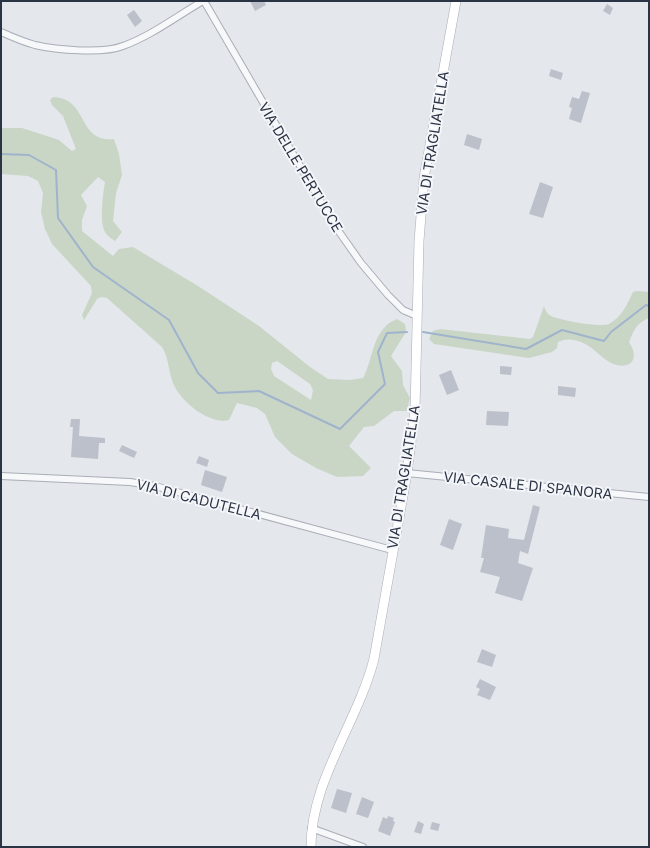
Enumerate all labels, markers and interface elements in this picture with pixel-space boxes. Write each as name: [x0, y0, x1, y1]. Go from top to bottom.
street label: VIA DI TRAGLIATELLA: [412, 69, 452, 216]
street label: VIA DELLE PERTUCCE: [255, 99, 347, 235]
street label: VIA DI TRAGLIATELLA: [383, 403, 423, 550]
street label: VIA CASALE DI SPANORA: [443, 468, 614, 502]
street label: VIA DI CADUTELLA: [135, 475, 263, 523]

